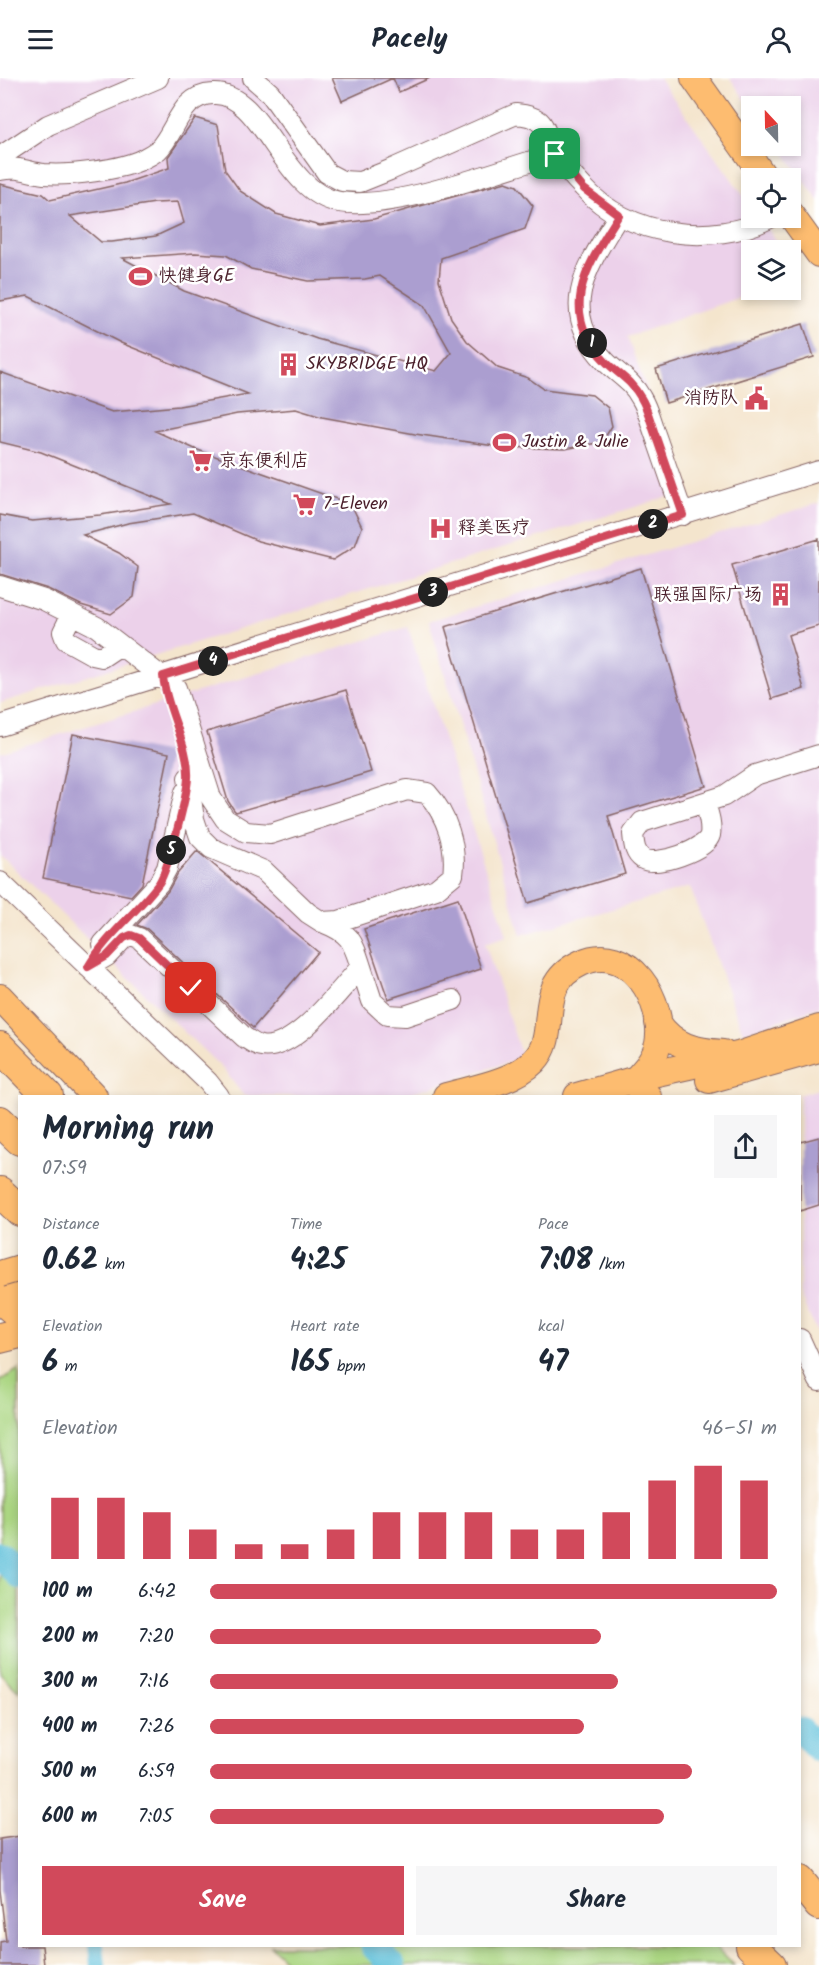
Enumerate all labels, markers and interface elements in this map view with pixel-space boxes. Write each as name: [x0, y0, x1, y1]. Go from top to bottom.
text: Pacely: [371, 18, 448, 61]
icon: menu: [24, 23, 57, 56]
icon: person: [762, 23, 795, 56]
north arrow: [741, 96, 801, 156]
map controls: [741, 96, 801, 300]
pin: [529, 128, 580, 179]
icon: arrive: [538, 137, 571, 170]
button: locate: [741, 168, 801, 228]
button: layers: [741, 240, 801, 300]
place label: 快健身GE: [159, 262, 235, 291]
sports icon: 快健身GE: [128, 263, 154, 289]
pin: 1: [577, 328, 607, 358]
text: 1: [590, 330, 594, 355]
place label: SKYBRIDGE HQ: [306, 350, 428, 379]
building icon: SKYBRIDGE HQ: [275, 351, 301, 377]
place label: 消防队: [684, 384, 738, 413]
public building icon: 消防队: [743, 385, 769, 411]
place label: Justin & Julie: [522, 428, 629, 457]
sports icon: Justin & Julie: [491, 429, 517, 455]
place label: 京东便利店: [219, 447, 309, 476]
supermarket icon: 京东便利店: [188, 448, 214, 474]
place label: 7-Eleven: [323, 490, 388, 519]
supermarket icon: 7-Eleven: [292, 491, 318, 517]
pin: 2: [638, 509, 668, 539]
text: 2: [648, 511, 658, 536]
place label: 释美医疗: [458, 514, 530, 543]
hospital icon: 释美医疗: [427, 515, 453, 541]
pin: 3: [418, 577, 448, 607]
text: 3: [429, 579, 437, 604]
place label: 联强国际广场: [654, 581, 762, 610]
building icon: 联强国际广场: [767, 582, 793, 608]
pin: 4: [198, 646, 228, 676]
text: 4: [209, 648, 217, 673]
pin: 5: [156, 835, 186, 865]
text: 5: [167, 837, 175, 862]
pin: [165, 962, 216, 1013]
icon: check: [174, 971, 207, 1004]
text: Morning run: [42, 1104, 214, 1157]
button: share: [714, 1115, 777, 1178]
text: 07:59: [42, 1153, 87, 1185]
text: Distance: [42, 1212, 100, 1237]
text: Time: [290, 1212, 322, 1237]
text: Pace: [538, 1212, 569, 1237]
text: 0.62: [42, 1237, 98, 1285]
text: 4:25: [290, 1237, 346, 1285]
text: 7:08: [538, 1237, 593, 1285]
text: km: [98, 1252, 125, 1277]
text: /km: [593, 1252, 625, 1277]
text: Elevation: [42, 1314, 103, 1339]
text: Heart rate: [290, 1314, 360, 1339]
text: kcal: [538, 1314, 564, 1339]
text: 6: [42, 1339, 58, 1387]
text: 165: [290, 1339, 331, 1387]
text: 47: [538, 1339, 569, 1387]
text: m: [58, 1354, 77, 1379]
text: bpm: [331, 1354, 366, 1379]
text: Elevation: [42, 1413, 118, 1445]
text: 46–51 m: [702, 1413, 777, 1445]
text: 100 m: [42, 1576, 93, 1608]
text: 6:42: [138, 1576, 177, 1608]
text: 200 m: [42, 1621, 98, 1653]
text: 7:20: [138, 1621, 174, 1653]
text: 300 m: [42, 1666, 98, 1698]
text: 7:16: [138, 1666, 170, 1698]
text: 400 m: [42, 1711, 98, 1743]
text: 7:26: [138, 1711, 175, 1743]
text: 500 m: [42, 1756, 97, 1788]
text: 6:59: [138, 1756, 175, 1788]
text: 600 m: [42, 1801, 97, 1833]
text: 7:05: [138, 1801, 173, 1833]
button: Save: [42, 1866, 404, 1935]
button: Share: [416, 1866, 777, 1935]

